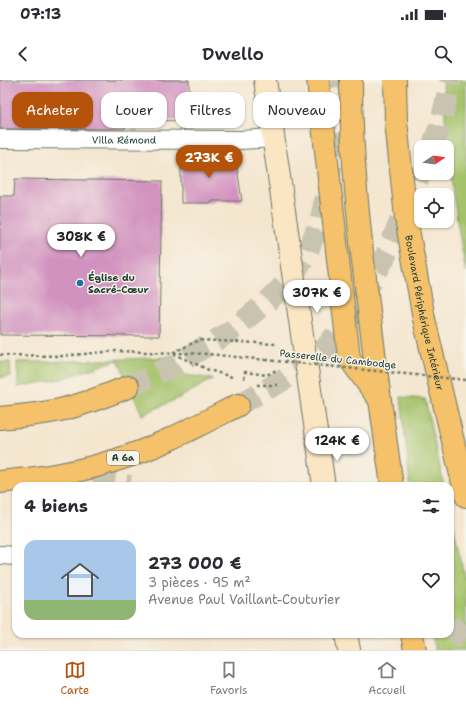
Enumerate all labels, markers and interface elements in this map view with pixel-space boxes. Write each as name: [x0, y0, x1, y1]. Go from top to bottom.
text: 07:13: [20, 4, 61, 24]
text: Dwello: [202, 42, 264, 66]
icon: back: [12, 43, 34, 65]
icon: search: [432, 43, 454, 65]
chip: Acheter: [12, 92, 93, 128]
chip: Louer: [101, 92, 167, 128]
chip: Filtres: [175, 92, 245, 128]
chip: Nouveau: [253, 92, 340, 128]
street label: Villa Rémond: [92, 133, 157, 146]
north arrow: [414, 140, 454, 180]
map controls: [414, 140, 454, 228]
pin: 273K €: [176, 145, 242, 179]
text: 273K €: [185, 149, 233, 166]
button: locate: [414, 188, 454, 228]
pin: 308K €: [48, 224, 114, 258]
text: 308K €: [56, 228, 106, 245]
street label: Boulevard Périphérique Intérieur: [403, 234, 447, 392]
place label: Église du Sacré-Cœur: [88, 271, 149, 296]
marker: Église du Sacré-Cœur: [75, 278, 85, 288]
pin: 307K €: [284, 280, 350, 314]
text: 307K €: [292, 284, 342, 301]
street label: Passerelle du Cambodge: [279, 346, 397, 372]
pin: 124K €: [304, 428, 370, 462]
text: 124K €: [314, 432, 360, 449]
road number: A 6a: [107, 451, 139, 465]
text: 4 biens: [24, 495, 88, 517]
icon: filters: [420, 495, 442, 517]
text: 273 000 €: [148, 552, 241, 574]
icon: home: [56, 556, 104, 604]
icon: heart: [420, 569, 442, 591]
text: 3 pièces · 95 m²: [148, 574, 250, 591]
text: Avenue Paul Vaillant-Couturier: [148, 591, 340, 608]
tab: Carte: [60, 659, 89, 698]
tab: Favoris: [210, 659, 248, 698]
tab: Accueil: [368, 659, 406, 698]

